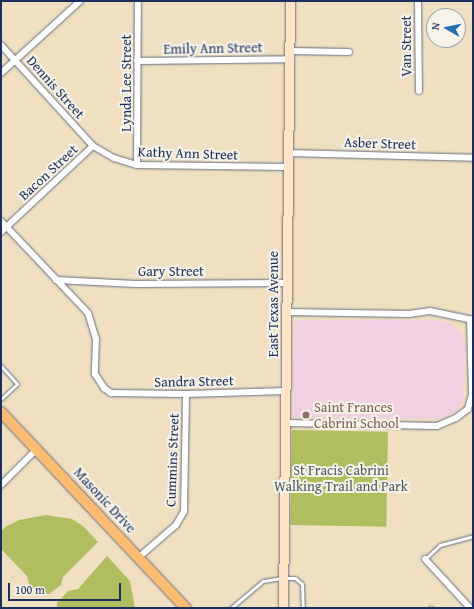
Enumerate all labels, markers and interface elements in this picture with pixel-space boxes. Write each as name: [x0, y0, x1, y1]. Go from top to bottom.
north arrow: [426, 8, 466, 48]
street label: Van Street: [398, 15, 414, 77]
text: N: [427, 21, 444, 31]
street label: Lynda Lee Street: [118, 34, 134, 132]
street label: Emily Ann Street: [163, 39, 263, 57]
street label: Dennis Street: [23, 52, 89, 122]
street label: Asber Street: [344, 133, 416, 153]
street label: Bacon Street: [15, 141, 81, 203]
street label: Kathy Ann Street: [138, 143, 238, 163]
street label: East Texas Avenue: [265, 251, 281, 357]
street label: Gary Street: [138, 263, 204, 279]
street label: Sandra Street: [154, 372, 234, 390]
place label: Saint Frances Cabrini School: [314, 399, 399, 432]
marker: Saint Frances Cabrini School: [301, 410, 311, 420]
street label: Cummins Street: [162, 413, 182, 507]
park label: St Fracis Cabrini Walking Trail and Park: [274, 462, 408, 494]
street label: Masonic Drive: [70, 464, 140, 536]
scale bar: [10, 575, 123, 601]
text: 100 m: [15, 581, 45, 598]

